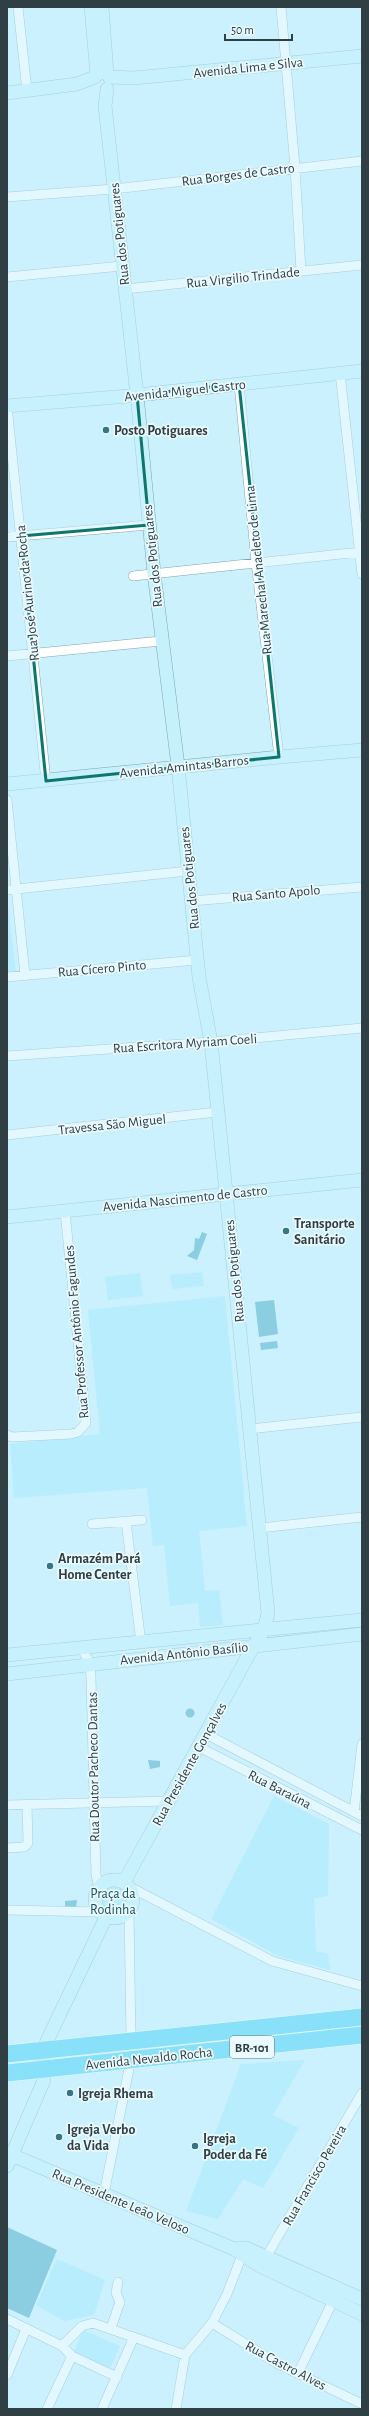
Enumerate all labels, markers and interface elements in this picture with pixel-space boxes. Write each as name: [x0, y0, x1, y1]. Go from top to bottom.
scale bar: [225, 16, 292, 42]
text: 50 m: [231, 24, 254, 36]
street label: Avenida Lima e Silva: [193, 55, 304, 81]
street label: Rua Borges de Castro: [181, 161, 295, 189]
street label: Rua dos Potiguares: [108, 182, 132, 286]
street label: Rua Virgilio Trindade: [186, 265, 301, 291]
street label: Avenida Miguel Castro: [124, 378, 247, 404]
place label: Posto Potiguares: [114, 424, 208, 438]
marker: Posto Potiguares: [101, 425, 111, 435]
street label: Rua Marechal Anacleto de Lima: [243, 484, 275, 655]
street label: Rua dos Potiguares: [141, 504, 165, 608]
street label: Rua José Aurino da Rocha: [14, 524, 42, 662]
street label: Avenida Amintas Barros: [119, 753, 249, 781]
street label: Rua dos Potiguares: [178, 826, 202, 930]
street label: Rua Santo Apolo: [231, 883, 321, 905]
street label: Rua Cícero Pinto: [57, 958, 147, 980]
street label: Rua Escritora Myriam Coeli: [113, 1032, 258, 1056]
street label: Travessa São Miguel: [58, 1112, 167, 1138]
street label: Avenida Nascimento de Castro: [102, 1183, 268, 1215]
place label: Transporte Sanitário: [294, 1217, 355, 1247]
street label: Rua dos Potiguares: [223, 1219, 247, 1323]
marker: Transporte Sanitário: [281, 1226, 291, 1236]
street label: Rua Professor Antônio Fagundes: [62, 1245, 92, 1419]
place label: Armazém Pará Home Center: [58, 1552, 141, 1582]
marker: Armazém Pará Home Center: [45, 1561, 55, 1571]
street label: Avenida Antônio Basílio: [119, 1640, 249, 1668]
street label: Rua Doutor Pacheco Dantas: [86, 1692, 102, 1842]
street label: Rua Presidente Gonçalves: [150, 1700, 230, 1828]
street label: Rua Baraúna: [246, 1768, 314, 1812]
park label: Praça da Rodinha: [90, 1887, 136, 1917]
road number: BR-101: [230, 2036, 274, 2058]
street label: Avenida Nevaldo Rocha: [85, 2045, 214, 2073]
place label: Igreja Rhema: [78, 2087, 154, 2101]
marker: Igreja Rhema: [65, 2088, 75, 2098]
street label: Rua Francisco Pereira: [280, 2122, 350, 2228]
place label: Igreja Verbo da Vida: [67, 2123, 135, 2153]
marker: Igreja Verbo da Vida: [54, 2132, 64, 2142]
place label: Igreja Poder da Fé: [203, 2132, 267, 2162]
marker: Igreja Poder da Fé: [190, 2141, 200, 2151]
street label: Rua Presidente Leão Veloso: [50, 2167, 191, 2237]
street label: Rua Castro Alves: [243, 2339, 328, 2393]

